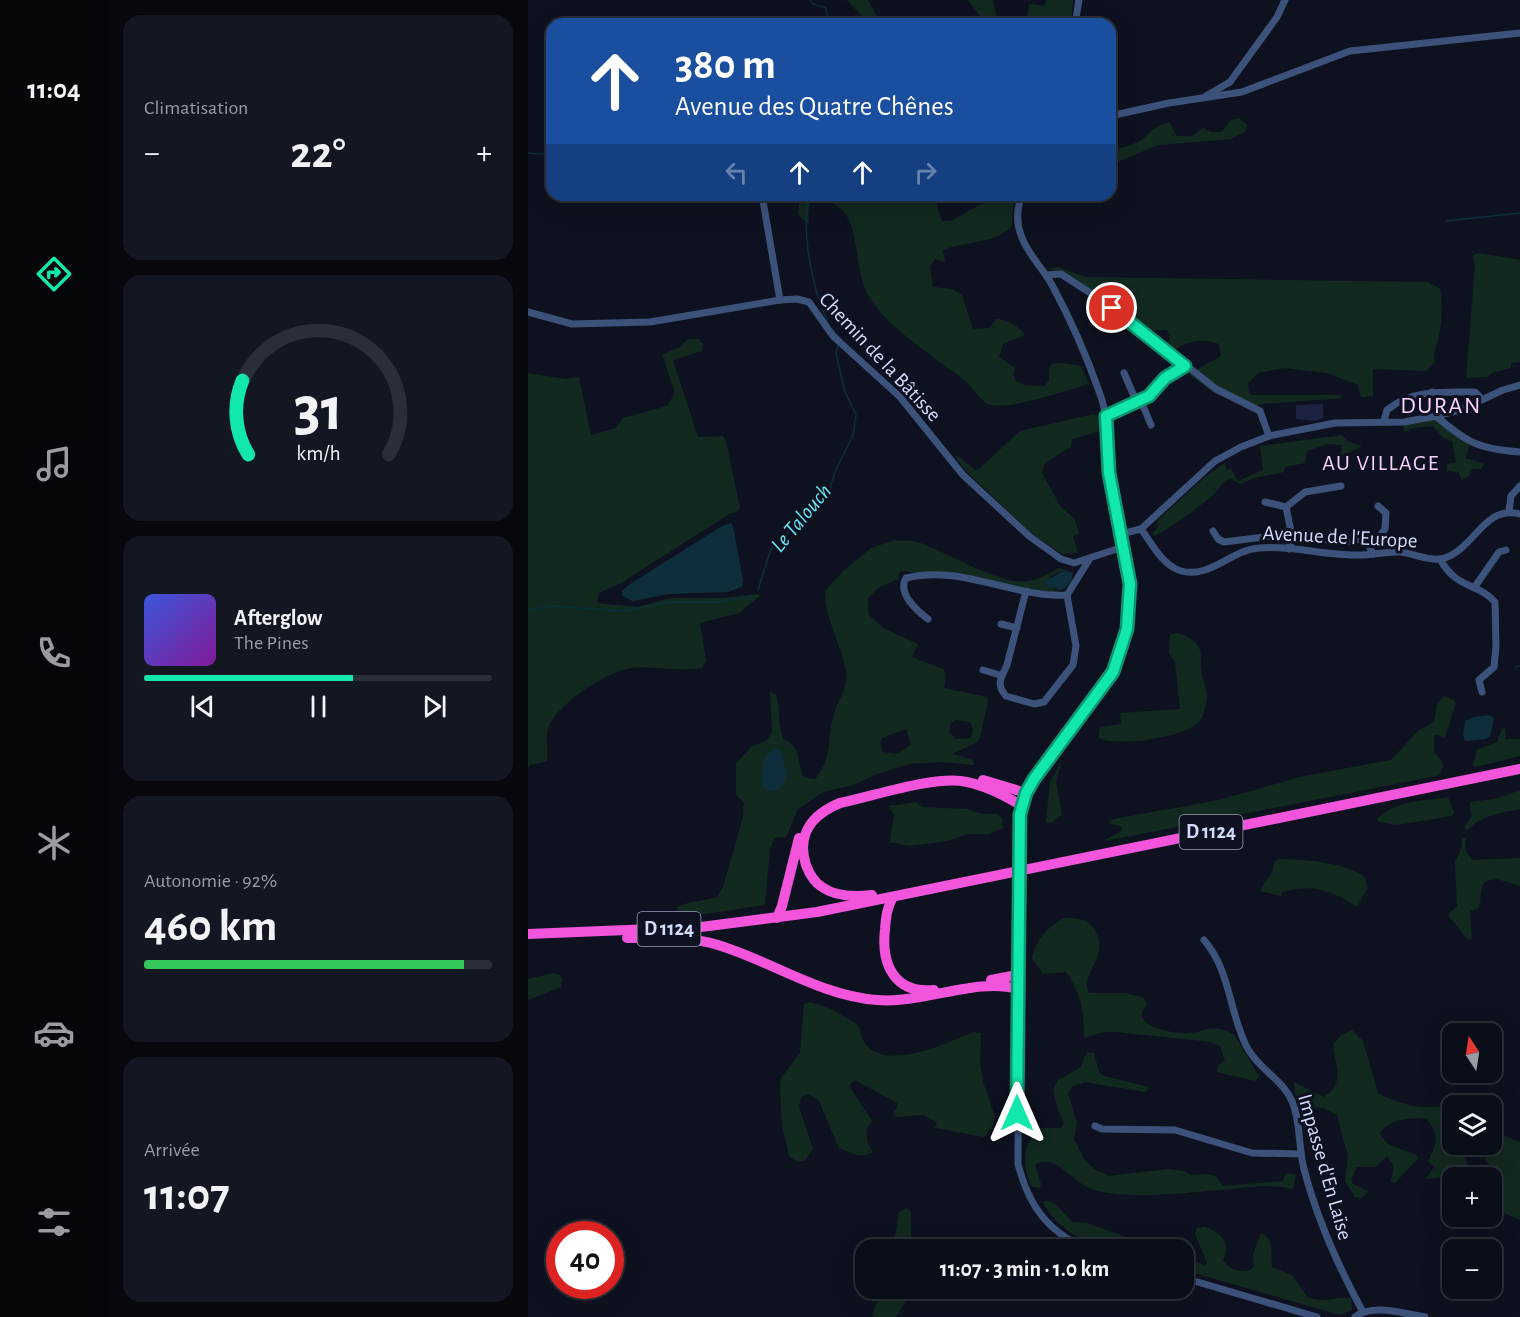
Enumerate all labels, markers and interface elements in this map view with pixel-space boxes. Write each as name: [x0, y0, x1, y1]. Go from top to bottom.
icon: ahead: [576, 42, 654, 120]
text: 380 m: [675, 44, 776, 86]
text: 11:04: [27, 76, 81, 103]
text: Avenue des Quatre Chênes: [675, 93, 954, 120]
text: Climatisation: [144, 98, 248, 118]
text: 22°: [290, 131, 346, 176]
text: −: [144, 137, 160, 170]
text: +: [476, 137, 492, 170]
icon: left: [720, 156, 753, 189]
icon: ahead: [783, 156, 816, 189]
icon: ahead: [846, 156, 879, 189]
icon: right: [909, 156, 942, 189]
icon: directions: [33, 253, 75, 295]
pin: [1086, 282, 1137, 333]
street label: Chemin de la Bâtisse: [815, 288, 945, 426]
icon: arrive: [1095, 291, 1128, 324]
text: 31: [293, 379, 343, 441]
district label: DURAN: [1400, 394, 1482, 418]
icon: music: [33, 443, 75, 485]
text: km/h: [296, 444, 340, 465]
district label: AU VILLAGE: [1322, 452, 1440, 474]
water label: Le Talouch: [766, 480, 836, 556]
street label: Avenue de l'Europe: [1262, 522, 1418, 552]
text: Afterglow: [234, 607, 322, 629]
icon: phone: [33, 632, 75, 674]
text: The Pines: [234, 633, 309, 653]
icon: previous: [186, 690, 219, 723]
icon: pause: [302, 690, 335, 723]
icon: next: [418, 690, 451, 723]
road number: D 1124: [1180, 815, 1242, 849]
icon: climate: [33, 822, 75, 864]
text: Autonomie · 92%: [144, 871, 277, 891]
text: 460 km: [144, 904, 277, 949]
road number: D 1124: [638, 912, 700, 946]
icon: car: [33, 1012, 75, 1054]
north arrow: [1442, 1023, 1502, 1083]
map controls: [1442, 1023, 1502, 1299]
position arrow: [985, 1081, 1049, 1145]
street label: Impasse d'En Laïse: [1294, 1092, 1356, 1242]
button: layers: [1442, 1095, 1502, 1155]
text: Arrivée: [144, 1140, 200, 1160]
button: +: [1442, 1167, 1502, 1227]
text: 11:07: [144, 1173, 230, 1218]
icon: filters: [33, 1201, 75, 1243]
speed limit sign: 40: [546, 1221, 624, 1299]
button: −: [1442, 1239, 1502, 1299]
text: 11:07 · 3 min · 1.0 km: [940, 1258, 1109, 1280]

